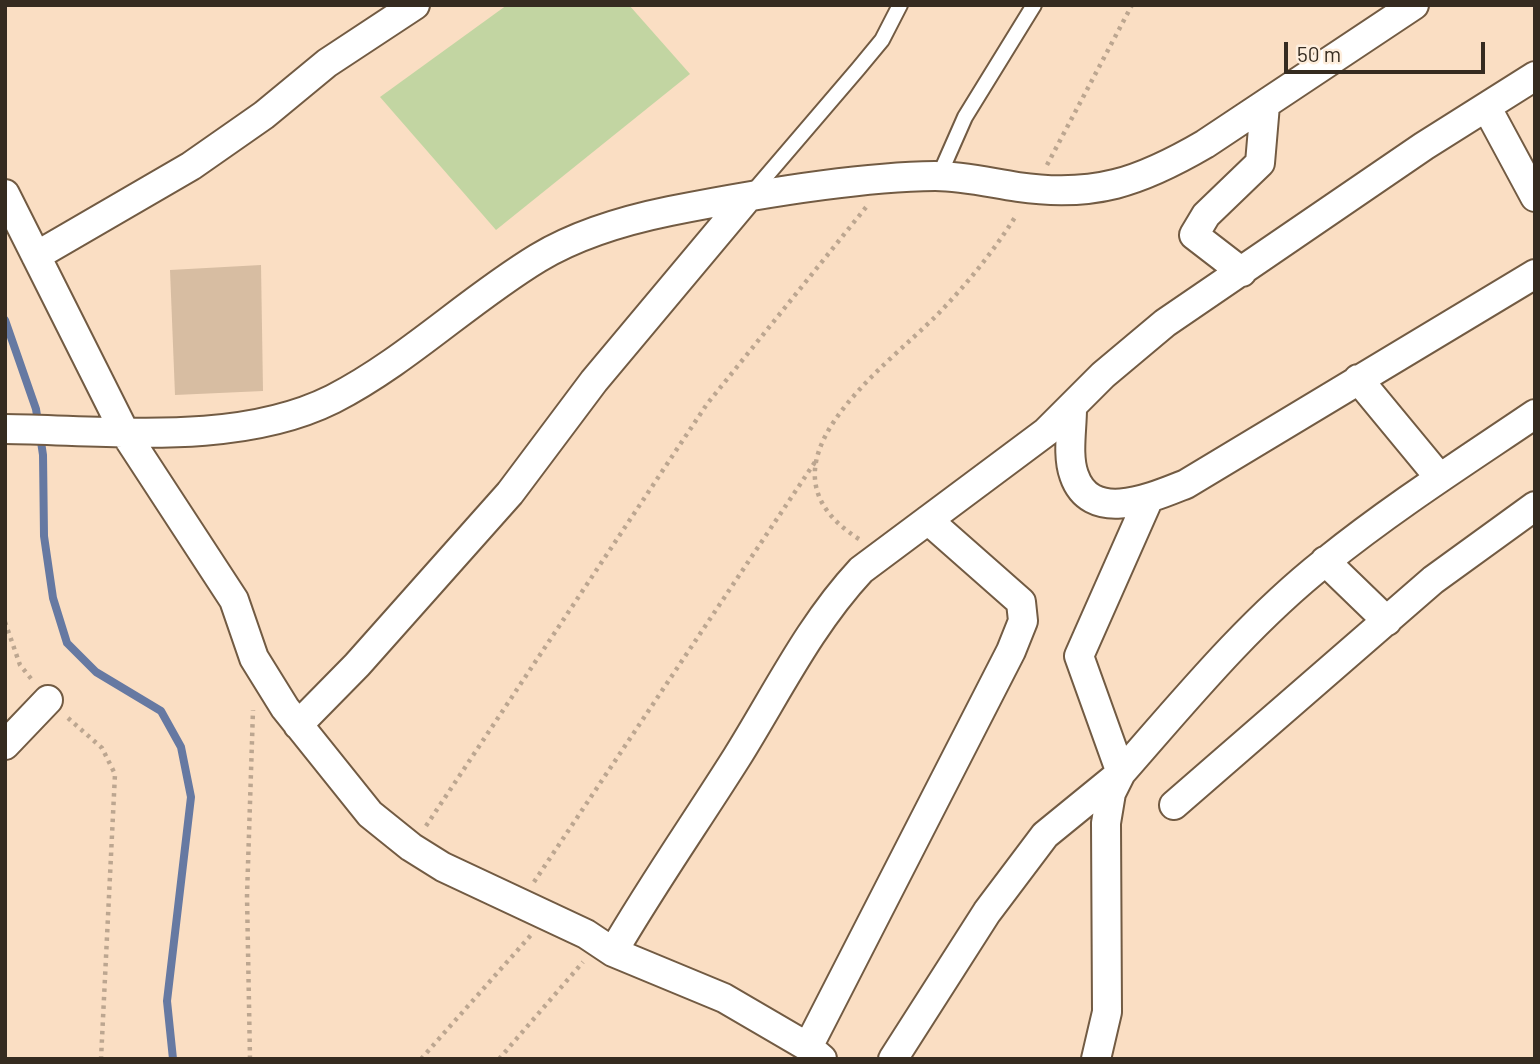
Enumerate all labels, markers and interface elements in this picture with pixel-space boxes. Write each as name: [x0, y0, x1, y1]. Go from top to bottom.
scale bar: [1288, 28, 1489, 72]
text: 50 m: [1297, 41, 1341, 66]

